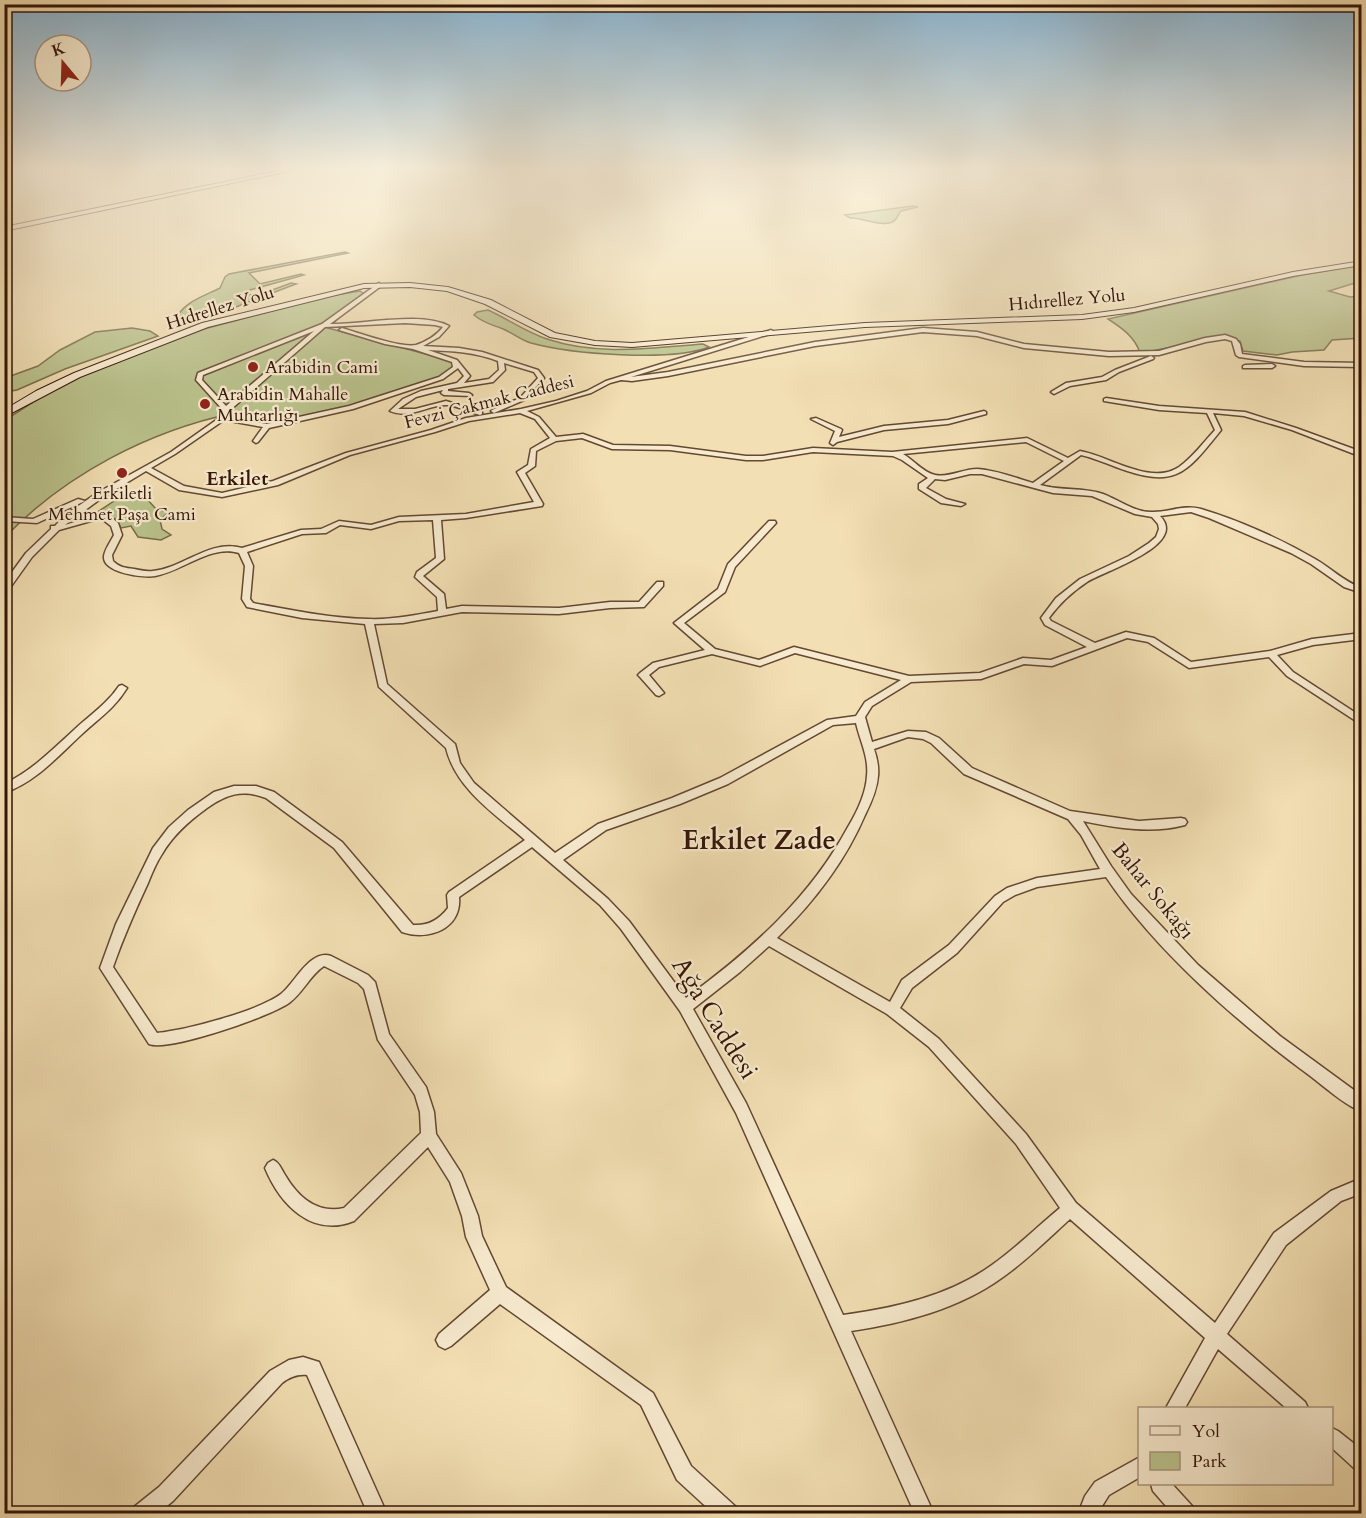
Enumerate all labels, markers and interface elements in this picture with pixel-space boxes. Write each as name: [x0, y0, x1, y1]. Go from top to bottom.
north arrow: [33, 33, 93, 93]
text: K: [49, 37, 68, 62]
street label: Hıdrellez Yolu: [163, 280, 277, 336]
street label: Hıdırellez Yolu: [1007, 282, 1127, 318]
place label: Arabidin Cami: [265, 355, 378, 380]
marker: Arabidin Cami: [246, 360, 260, 374]
street label: Fevzi Çakmak Caddesi: [402, 369, 576, 435]
place label: Arabidin Mahalle Muhtarlığı: [217, 382, 348, 428]
marker: Arabidin Mahalle Muhtarlığı: [198, 397, 212, 411]
district label: Erkilet: [206, 465, 268, 492]
marker: Erkiletli Mehmet Paşa Cami: [115, 466, 129, 480]
place label: Erkiletli Mehmet Paşa Cami: [48, 481, 196, 527]
district label: Erkilet Zade: [682, 822, 836, 859]
street label: Bahar Sokağı: [1105, 836, 1201, 946]
street label: Ağa Caddesi: [664, 950, 766, 1086]
legend: [1138, 1407, 1333, 1485]
text: Yol: [1192, 1419, 1220, 1444]
text: Park: [1192, 1449, 1227, 1474]

